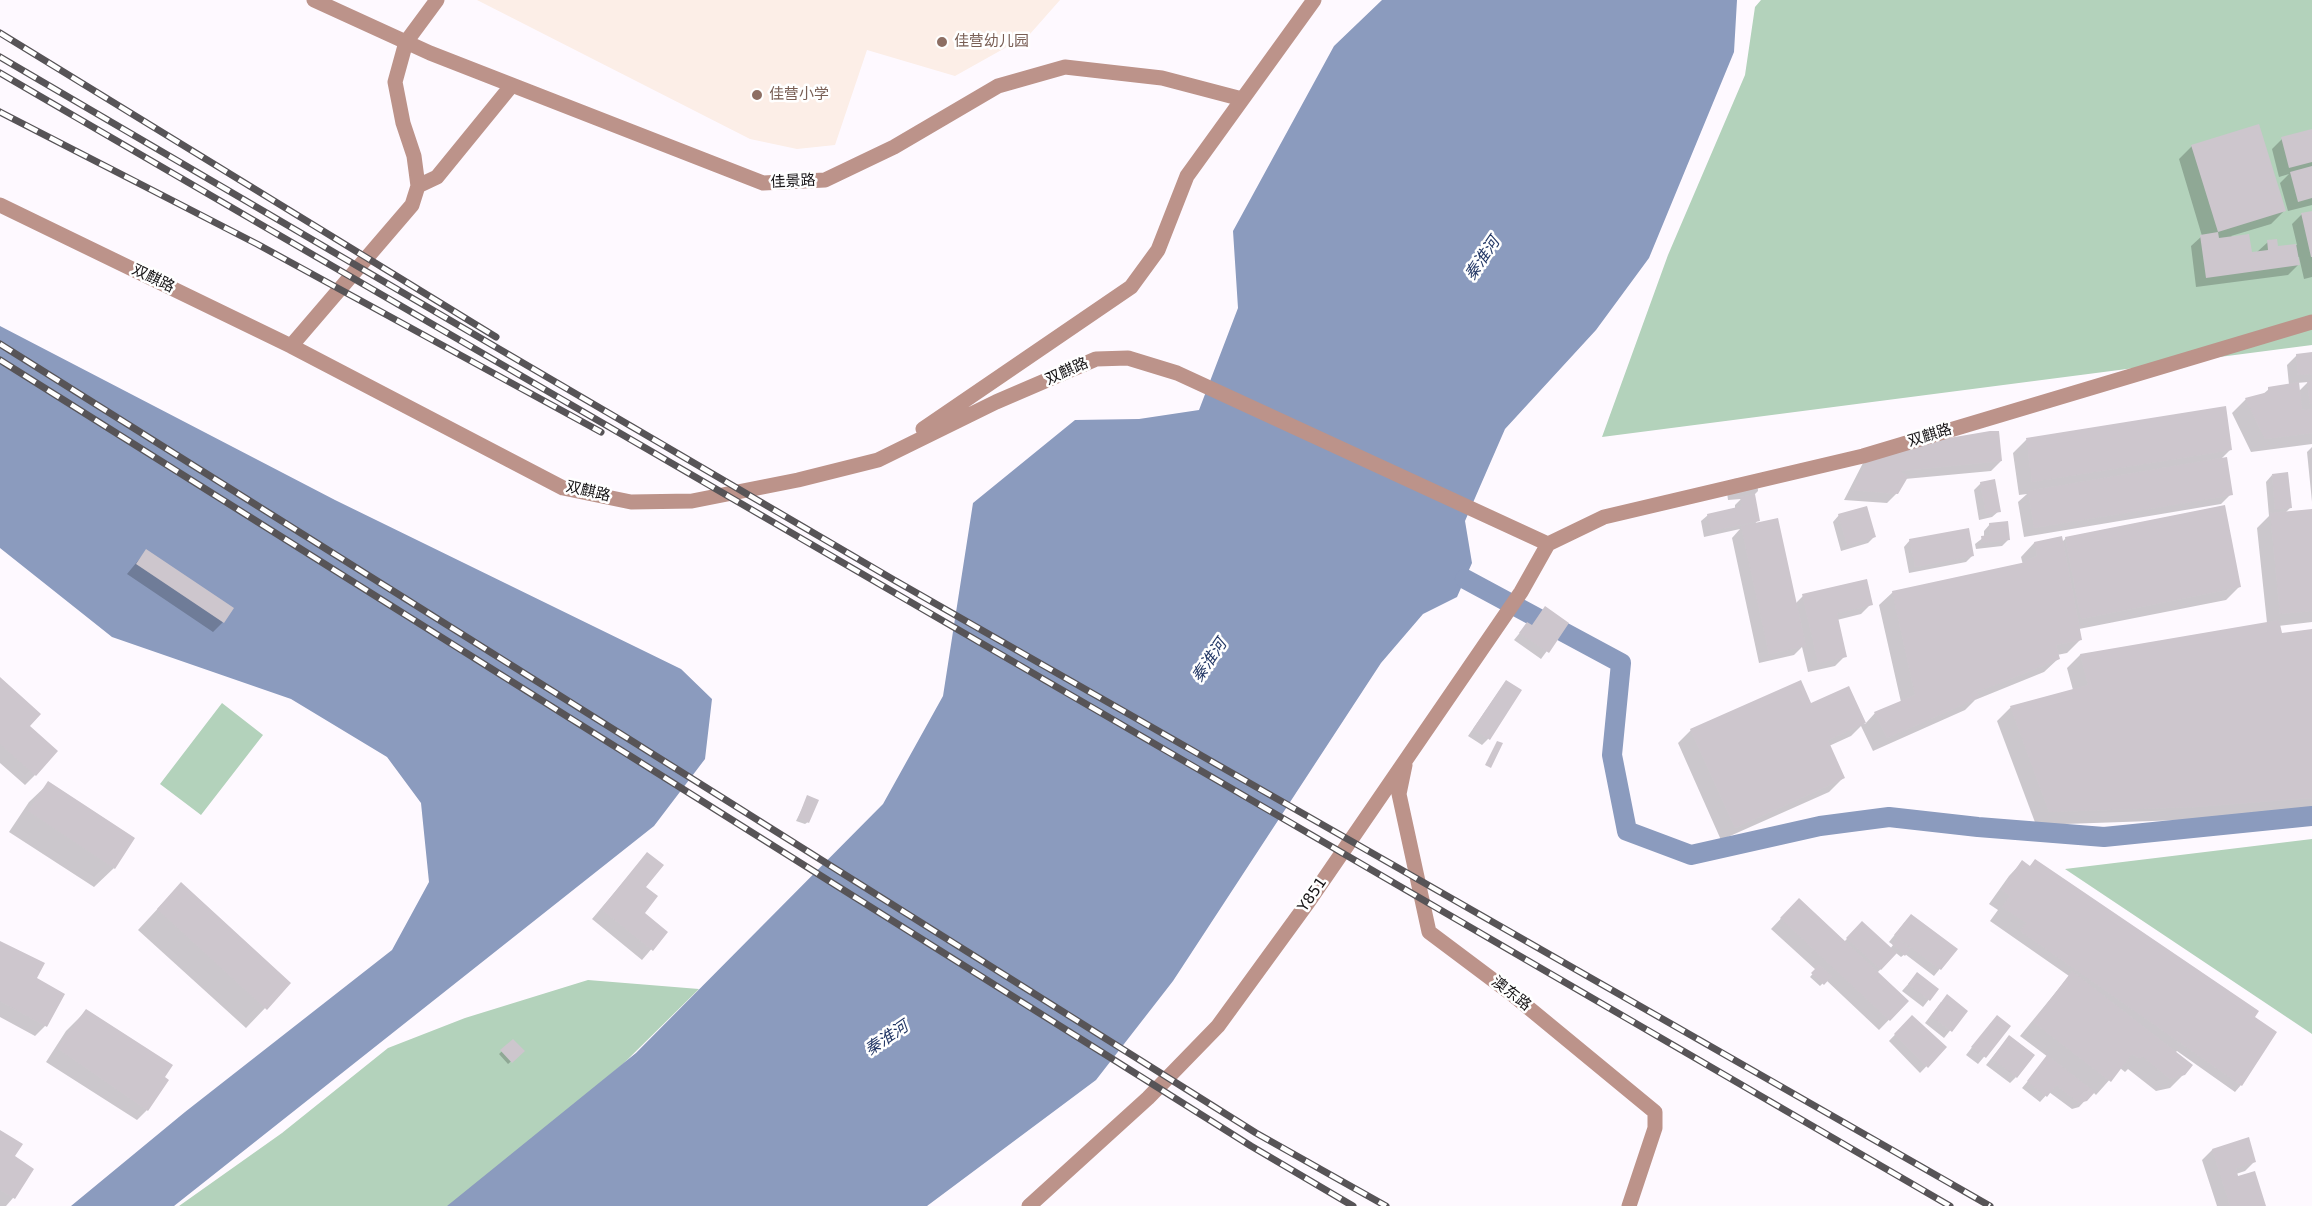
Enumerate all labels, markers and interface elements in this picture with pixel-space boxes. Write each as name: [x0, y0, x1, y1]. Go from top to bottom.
place label: 佳营幼儿园: [954, 33, 1029, 51]
marker: 佳营幼儿园: [935, 35, 949, 49]
place label: 佳营小学: [769, 86, 829, 104]
marker: 佳营小学: [750, 88, 764, 102]
street label: 佳景路: [770, 172, 816, 192]
water label: 秦淮河: [1462, 234, 1504, 284]
street label: 双麒路: [129, 261, 177, 297]
street label: 双麒路: [1043, 355, 1091, 389]
street label: 双麒路: [1906, 421, 1954, 451]
street label: 双麒路: [564, 478, 612, 506]
water label: 秦淮河: [1189, 636, 1231, 686]
street label: Y851: [1295, 874, 1331, 916]
street label: 澳东路: [1488, 973, 1534, 1015]
water label: 秦淮河: [862, 1018, 912, 1060]

